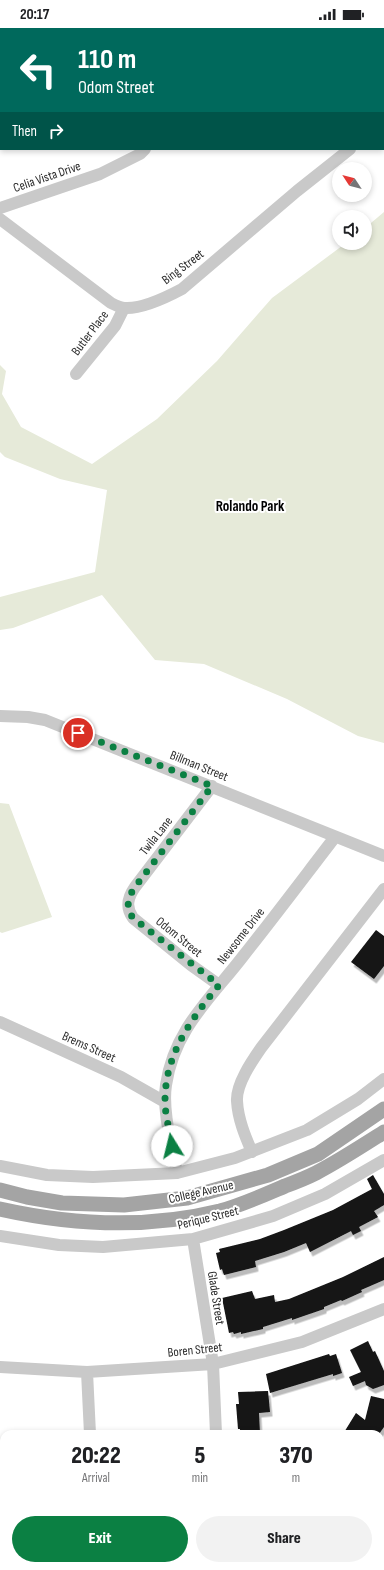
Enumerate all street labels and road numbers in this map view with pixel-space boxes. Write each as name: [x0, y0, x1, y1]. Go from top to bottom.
street label: Celia Vista Drive: [11, 158, 83, 196]
street label: Bing Street: [159, 246, 207, 288]
street label: Butler Place: [68, 307, 112, 359]
street label: Billman Street: [168, 747, 231, 785]
street label: Twila Lane: [136, 814, 176, 858]
street label: Newsome Drive: [214, 904, 268, 968]
street label: Odom Street: [153, 913, 205, 961]
street label: Brems Street: [60, 1028, 118, 1066]
street label: College Avenue: [167, 1177, 235, 1207]
street label: Perique Street: [176, 1203, 240, 1233]
street label: Glade Street: [204, 1270, 228, 1326]
street label: Boren Street: [167, 1339, 223, 1361]

